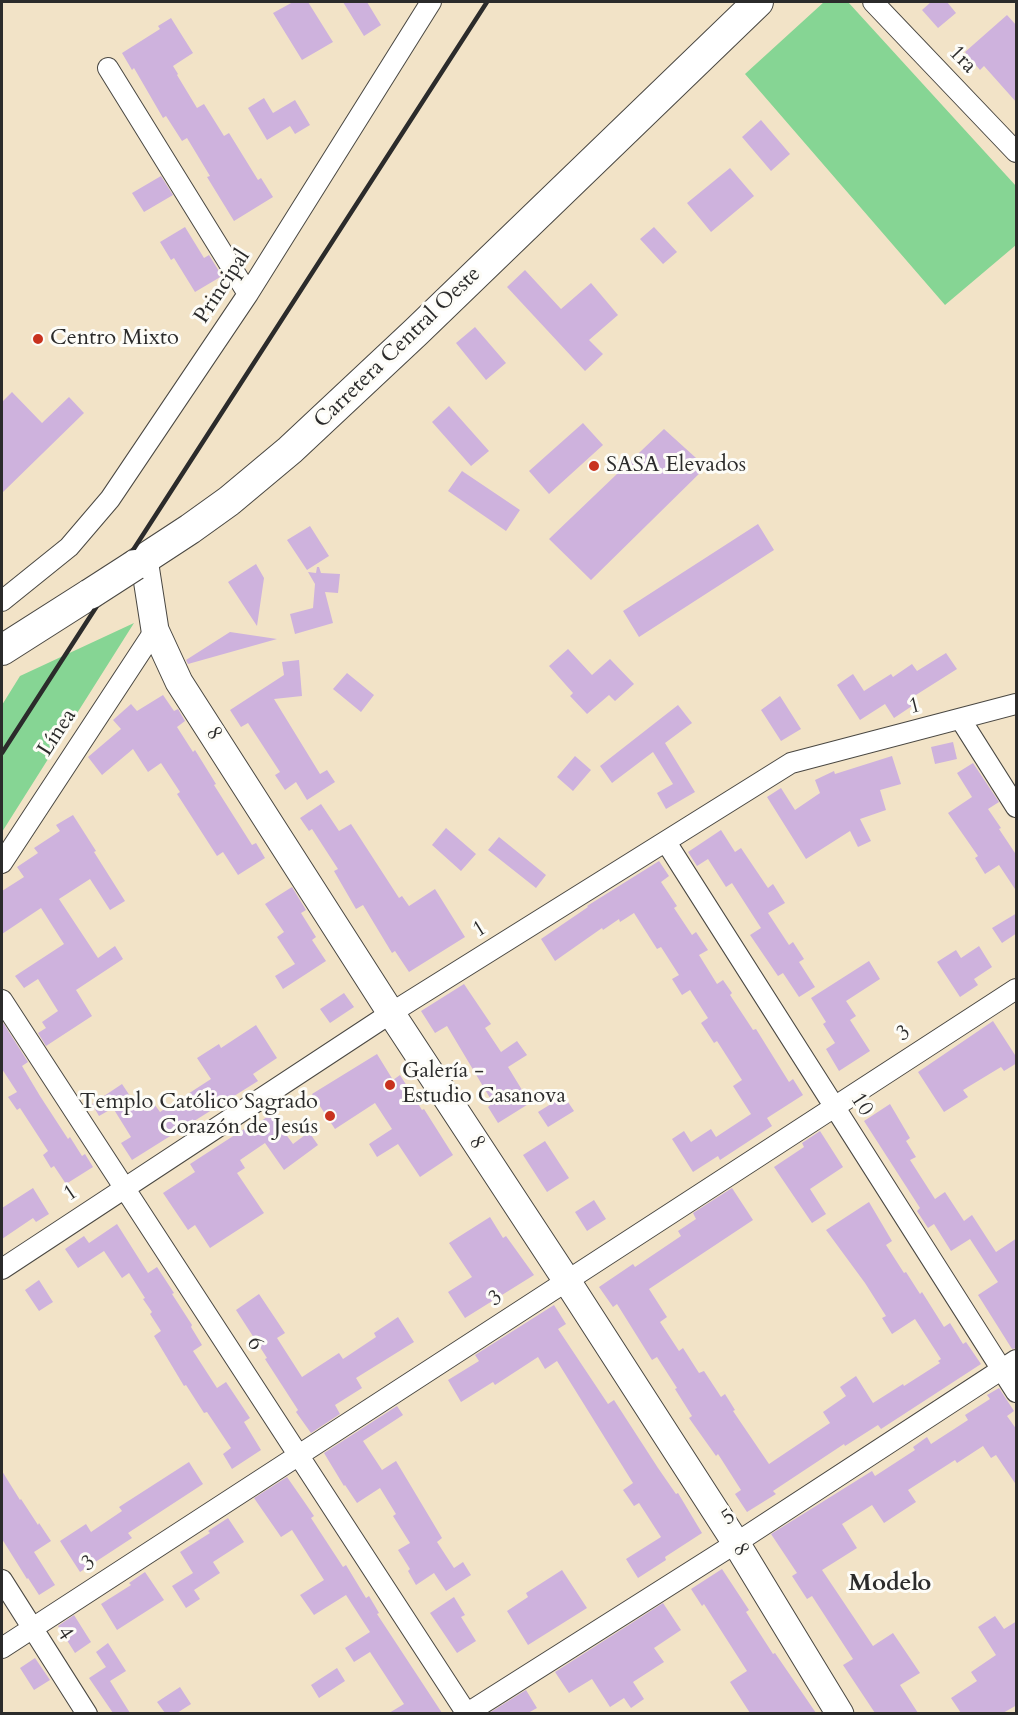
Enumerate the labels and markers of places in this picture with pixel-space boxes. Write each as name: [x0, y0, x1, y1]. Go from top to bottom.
place label: Centro Mixto: [50, 326, 179, 352]
marker: Centro Mixto: [31, 332, 45, 346]
place label: SASA Elevados: [606, 453, 746, 479]
marker: SASA Elevados: [587, 459, 601, 473]
place label: Galería - Estudio Casanova: [402, 1059, 566, 1110]
marker: Galería - Estudio Casanova: [383, 1078, 397, 1092]
place label: Templo Católico Sagrado Corazón de Jesús: [79, 1090, 318, 1142]
marker: Templo Católico Sagrado Corazón de Jesús: [323, 1109, 337, 1123]

